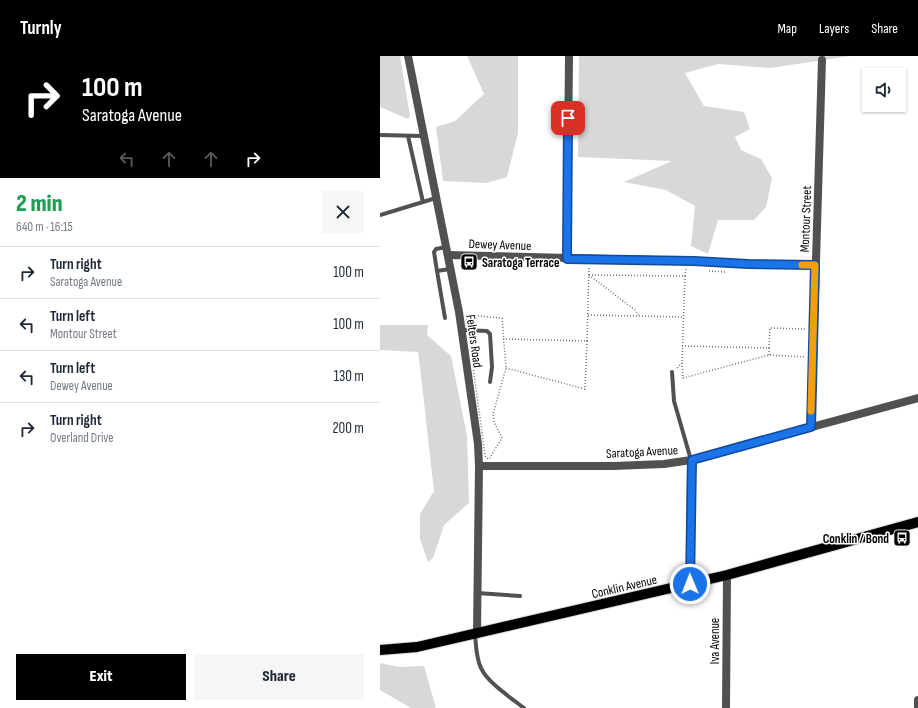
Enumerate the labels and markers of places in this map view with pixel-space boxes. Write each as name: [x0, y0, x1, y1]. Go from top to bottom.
pin: [551, 101, 585, 135]
bus stop icon: Saratoga Terrace: [459, 252, 479, 272]
place label: Saratoga Terrace: [482, 255, 560, 271]
bus stop icon: Conklin / Bond: [892, 528, 912, 548]
place label: Conklin / Bond: [823, 531, 889, 547]

